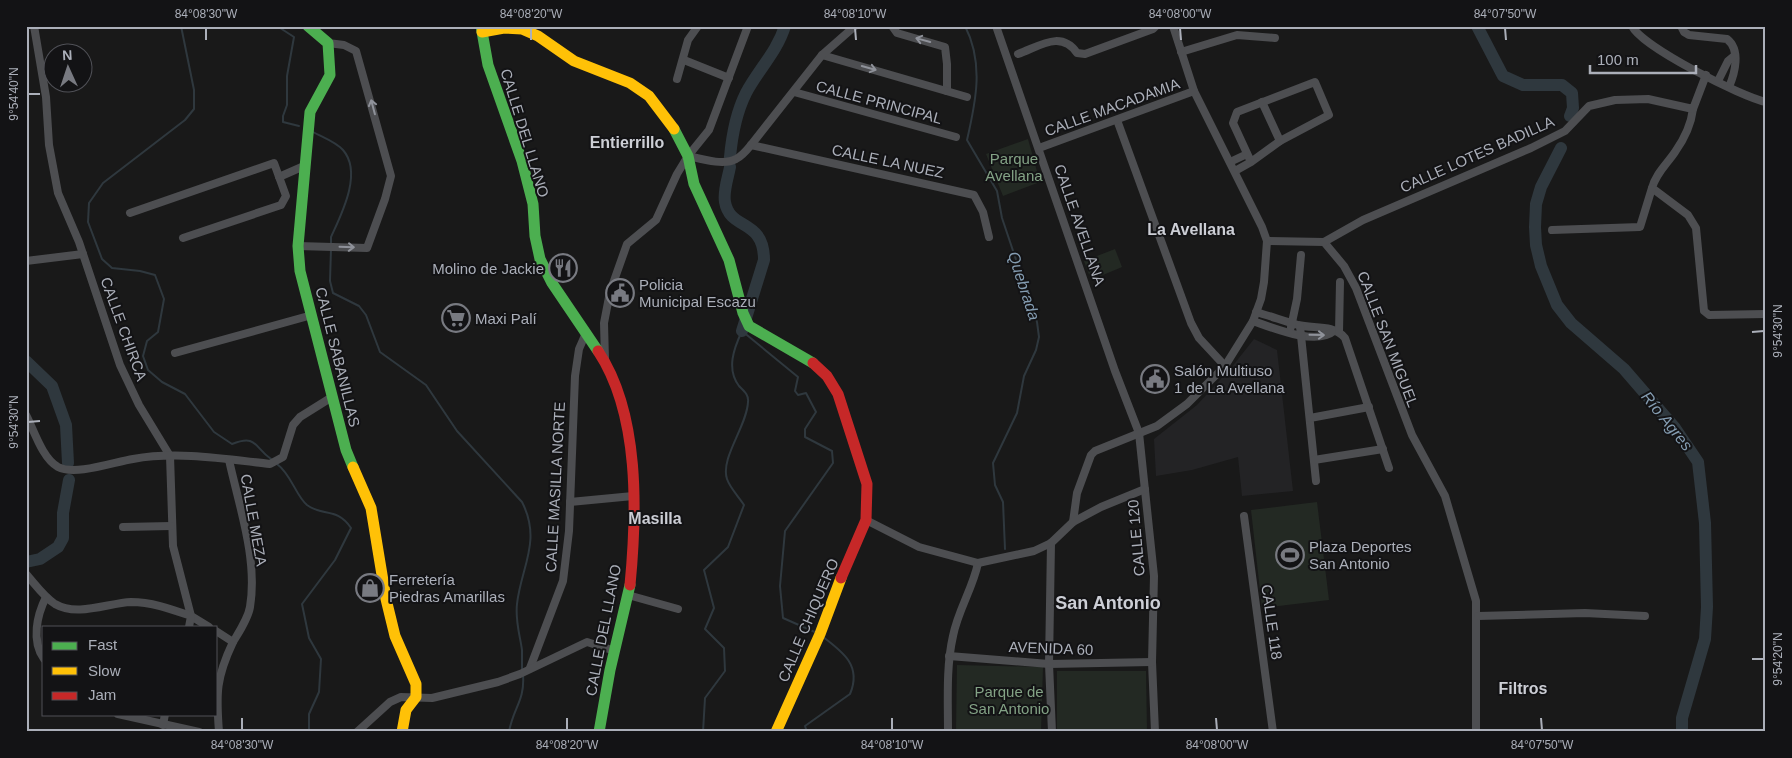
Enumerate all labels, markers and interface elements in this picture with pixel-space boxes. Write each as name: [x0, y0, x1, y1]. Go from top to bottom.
text: 84°08'30"W: [175, 7, 238, 21]
text: 84°08'20"W: [500, 7, 563, 21]
text: 84°08'10"W: [824, 7, 887, 21]
text: 84°08'00"W: [1149, 7, 1212, 21]
text: 84°07'50"W: [1474, 7, 1537, 21]
one-way arrow: [916, 35, 932, 44]
north arrow: [42, 42, 92, 92]
scale bar: [1590, 42, 1696, 74]
text: N: [62, 47, 73, 63]
text: 100 m: [1597, 51, 1639, 68]
one-way arrow: [860, 64, 876, 74]
text: 9°54'40"N: [7, 67, 21, 121]
street label: CALLE DEL LLANO: [497, 67, 553, 199]
street label: CALLE MACADAMIA: [1042, 75, 1182, 139]
street label: CALLE PRINCIPAL: [814, 77, 944, 127]
one-way arrow: [367, 100, 377, 116]
street label: CALLE LOTES BADILLA: [1397, 112, 1557, 196]
district label: Entierrillo: [590, 134, 665, 151]
street label: CALLE LA NUEZ: [830, 141, 946, 181]
park label: Parque Avellana: [985, 150, 1043, 184]
street label: CALLE AVELLANA: [1051, 162, 1109, 288]
district label: La Avellana: [1147, 221, 1235, 238]
one-way arrow: [339, 243, 355, 252]
water label: Quebrada: [1005, 250, 1043, 323]
restaurant icon: Molino de Jackie: [548, 253, 578, 283]
place label: Molino de Jackie: [432, 260, 544, 277]
street label: CALLE SAN MIGUEL: [1354, 269, 1422, 409]
street label: CALLE CHIRCA: [97, 275, 151, 383]
place label: Policia Municipal Escazu: [639, 276, 756, 310]
public building icon: Policia Municipal Escazu: [605, 278, 635, 308]
street label: CALLE SABANILLAS: [312, 285, 364, 429]
supermarket icon: Maxi Palí: [441, 303, 471, 333]
text: 9°54'30"N: [1771, 304, 1785, 358]
place label: Maxi Palí: [475, 310, 538, 327]
one-way arrow: [1309, 330, 1325, 340]
place label: Salón Multiuso 1 de La Avellana: [1174, 362, 1285, 396]
public building icon: Salón Multiuso 1 de La Avellana: [1140, 364, 1170, 394]
water label: Río Agres: [1638, 388, 1696, 454]
text: 9°54'30"N: [7, 395, 21, 449]
street label: CALLE MASILLA NORTE: [542, 401, 568, 573]
street label: CALLE MEZA: [238, 473, 270, 567]
street label: CALLE 120: [1124, 499, 1148, 577]
district label: Masilla: [628, 510, 682, 527]
place label: Plaza Deportes San Antonio: [1309, 538, 1412, 572]
sports icon: Plaza Deportes San Antonio: [1275, 540, 1305, 570]
street label: CALLE CHIQUERO: [774, 556, 842, 684]
street label: CALLE DEL LLANO: [582, 563, 624, 697]
place label: Ferretería Piedras Amarillas: [389, 571, 505, 605]
shop icon: Ferretería Piedras Amarillas: [355, 573, 385, 603]
street label: CALLE 118: [1258, 583, 1286, 661]
district label: San Antonio: [1055, 593, 1161, 613]
legend: [42, 626, 218, 716]
text: 9°54'20"N: [1771, 632, 1785, 686]
text: Fast: [88, 636, 118, 653]
street label: AVENIDA 60: [1008, 638, 1094, 658]
text: Slow: [88, 662, 121, 679]
district label: Filtros: [1499, 680, 1548, 697]
park label: Parque de San Antonio: [969, 683, 1049, 717]
text: Jam: [88, 686, 116, 703]
text: 84°08'30"W: [211, 738, 274, 752]
text: 84°08'20"W: [536, 738, 599, 752]
text: 84°08'10"W: [861, 738, 924, 752]
text: 84°08'00"W: [1186, 738, 1249, 752]
text: 84°07'50"W: [1511, 738, 1574, 752]

